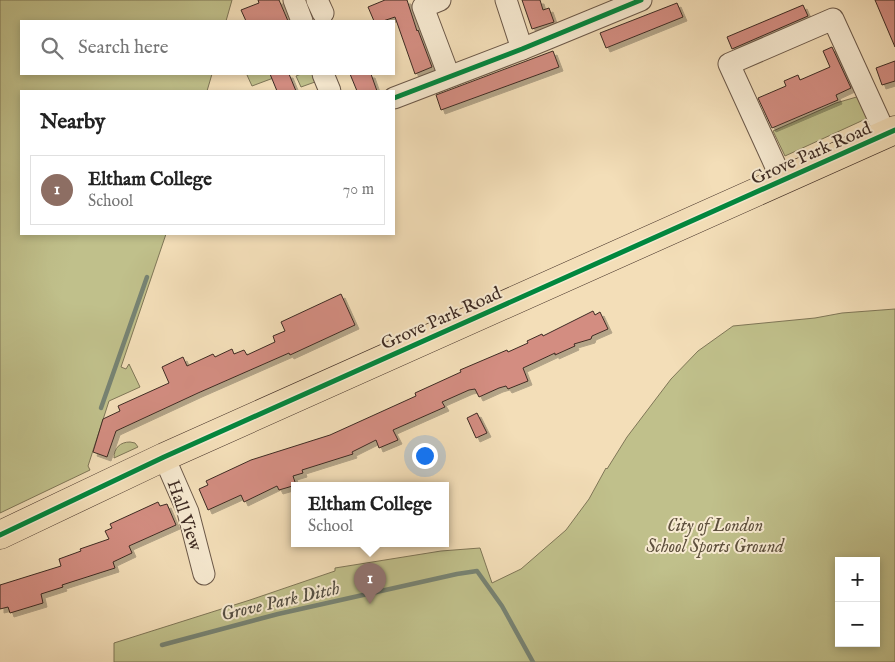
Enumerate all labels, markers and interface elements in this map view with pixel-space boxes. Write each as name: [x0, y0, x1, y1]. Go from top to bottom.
search box: [20, 20, 395, 75]
icon: search: [38, 34, 66, 62]
text: Search here: [78, 36, 169, 60]
text: Nearby: [40, 109, 105, 136]
street label: Grove Park Road: [748, 117, 876, 191]
text: Eltham College: [88, 168, 212, 192]
text: 1: [54, 180, 60, 200]
text: 70 m: [343, 180, 374, 200]
text: School: [88, 192, 133, 212]
street label: Grove Park Road: [378, 282, 506, 356]
your location: [412, 443, 438, 469]
street label: Hall View: [161, 477, 207, 555]
popup: [291, 482, 449, 547]
text: Eltham College: [308, 493, 432, 517]
park label: City of London School Sports Ground: [646, 515, 785, 559]
text: School: [308, 517, 353, 537]
map controls: [835, 557, 880, 647]
button: +: [835, 557, 880, 602]
pin: 1: [354, 563, 386, 604]
water label: Grove Park Ditch: [219, 577, 342, 627]
button: −: [835, 602, 880, 647]

